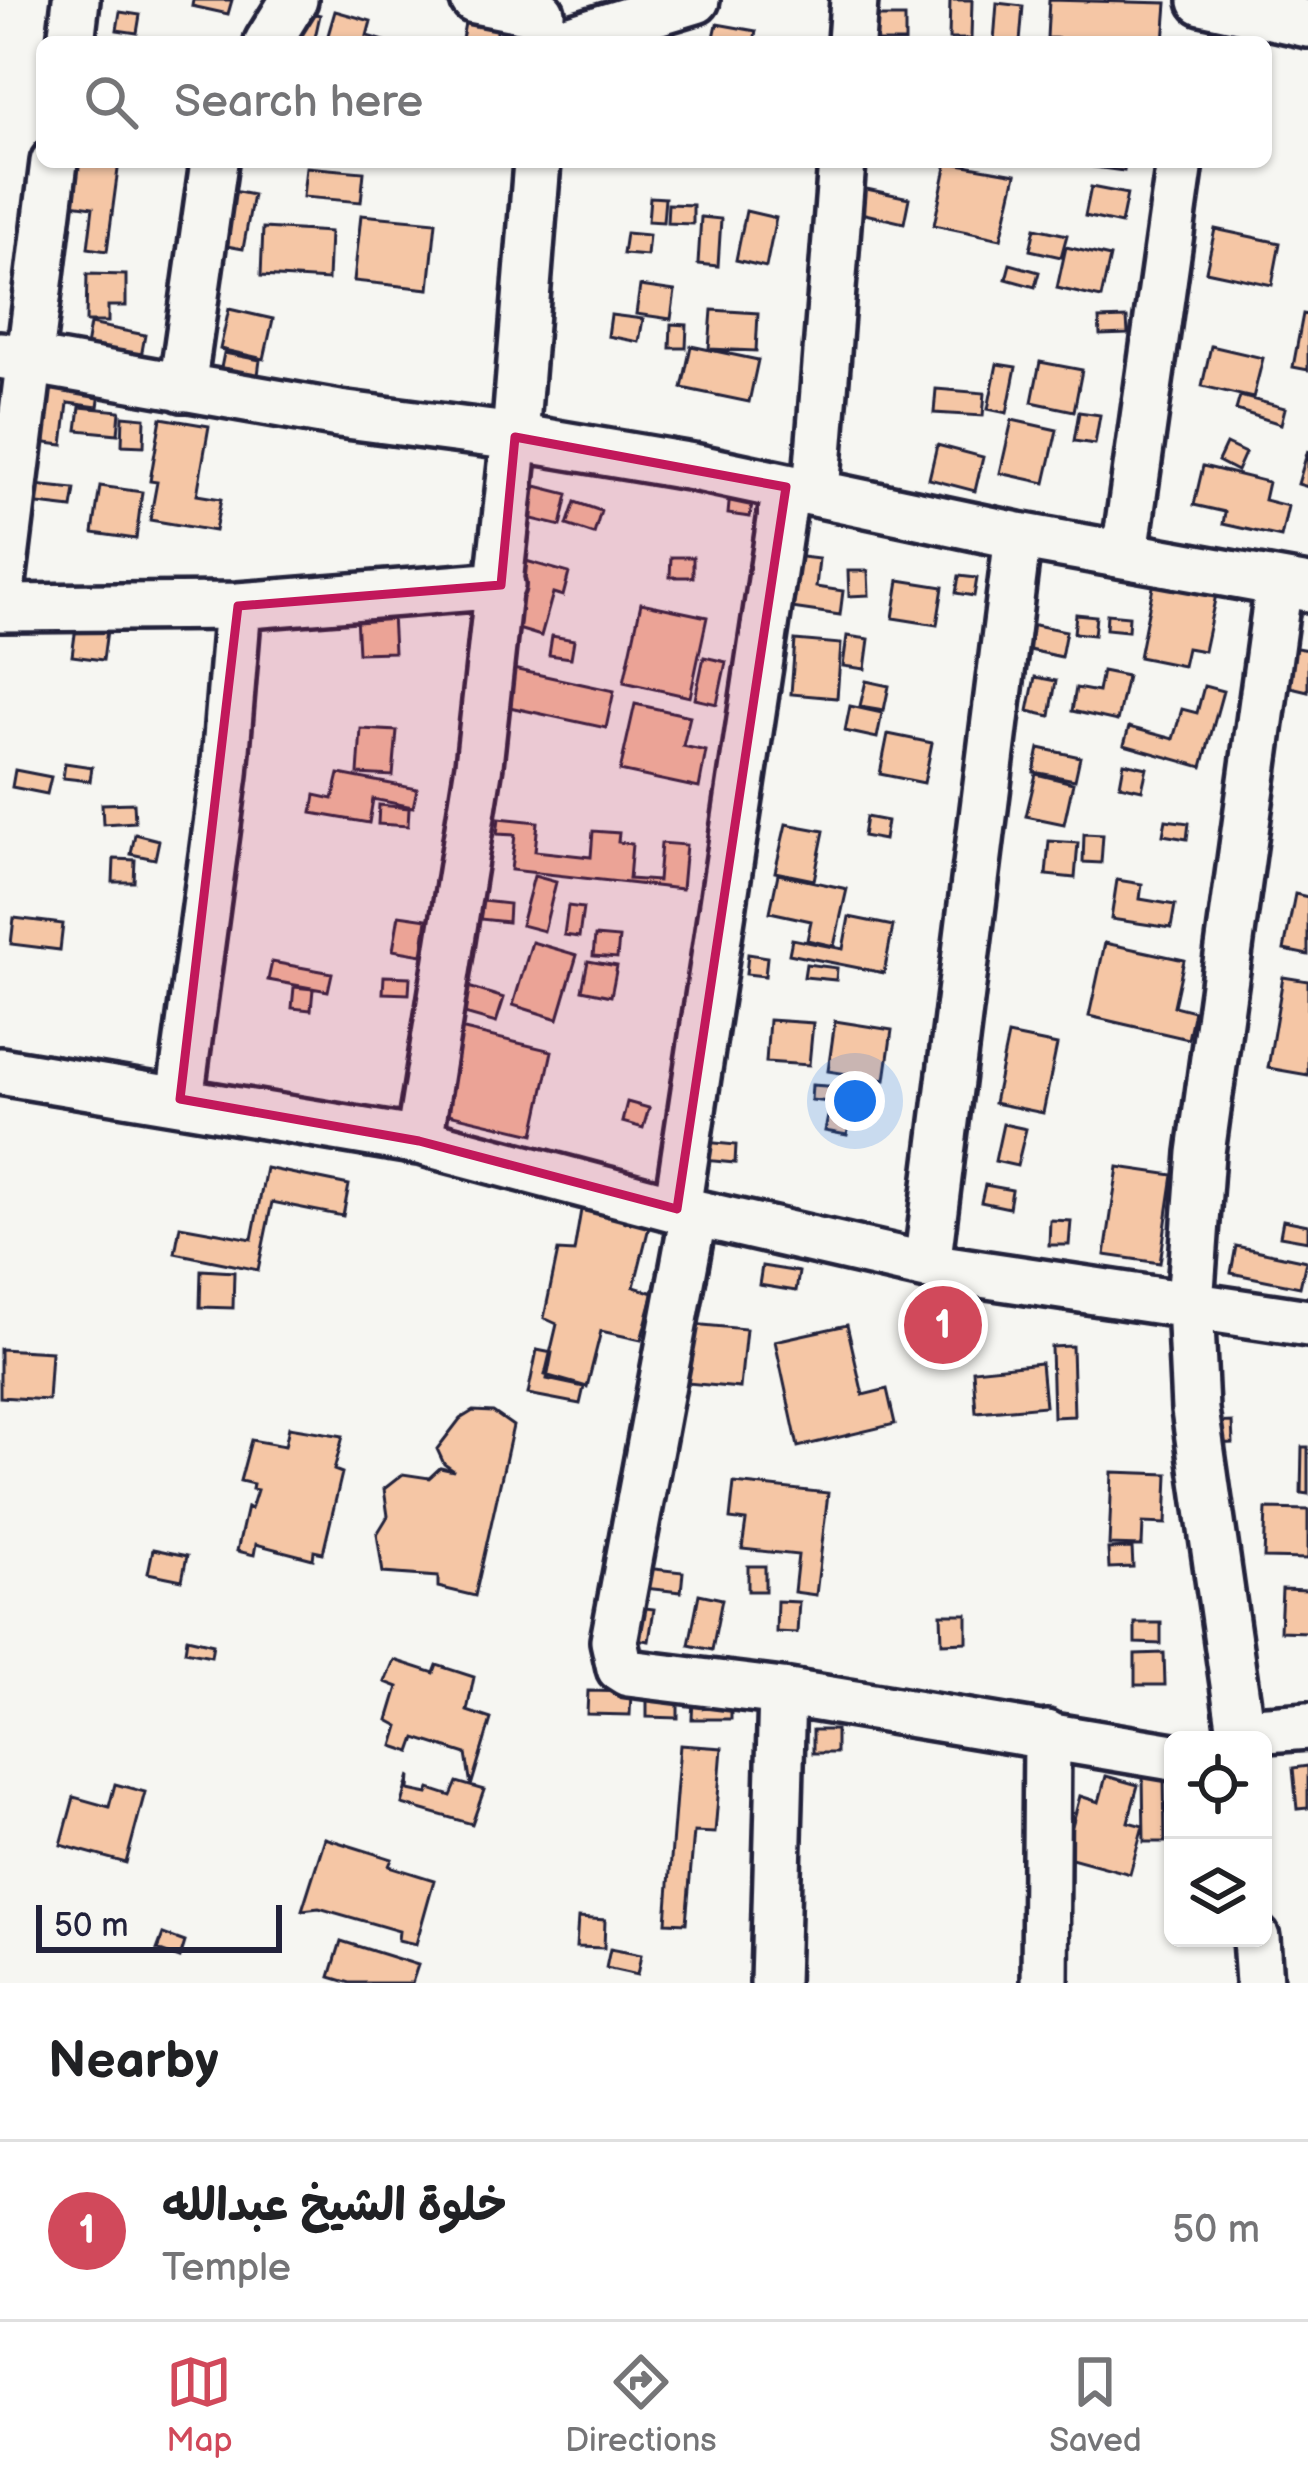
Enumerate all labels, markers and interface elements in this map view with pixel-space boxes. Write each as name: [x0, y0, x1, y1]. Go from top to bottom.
search box: [36, 36, 1272, 168]
icon: search: [78, 69, 144, 135]
text: Search here: [174, 75, 423, 130]
your location: [825, 1071, 885, 1131]
pin: 1: [904, 1280, 982, 1370]
map controls: [1164, 1731, 1272, 1947]
button: locate: [1164, 1731, 1272, 1839]
button: layers: [1164, 1839, 1272, 1947]
scale bar: [36, 1899, 282, 1952]
text: 50 m: [54, 1906, 129, 1946]
text: Nearby: [48, 2031, 219, 2092]
text: خلوة الشيخ عبدالله: [162, 2179, 507, 2234]
text: 1: [79, 2207, 95, 2254]
text: 50 m: [1172, 2207, 1260, 2254]
text: Temple: [162, 2245, 291, 2292]
tab: Map: [166, 2349, 233, 2461]
tab: Directions: [565, 2349, 717, 2461]
tab: Saved: [1049, 2349, 1142, 2461]

